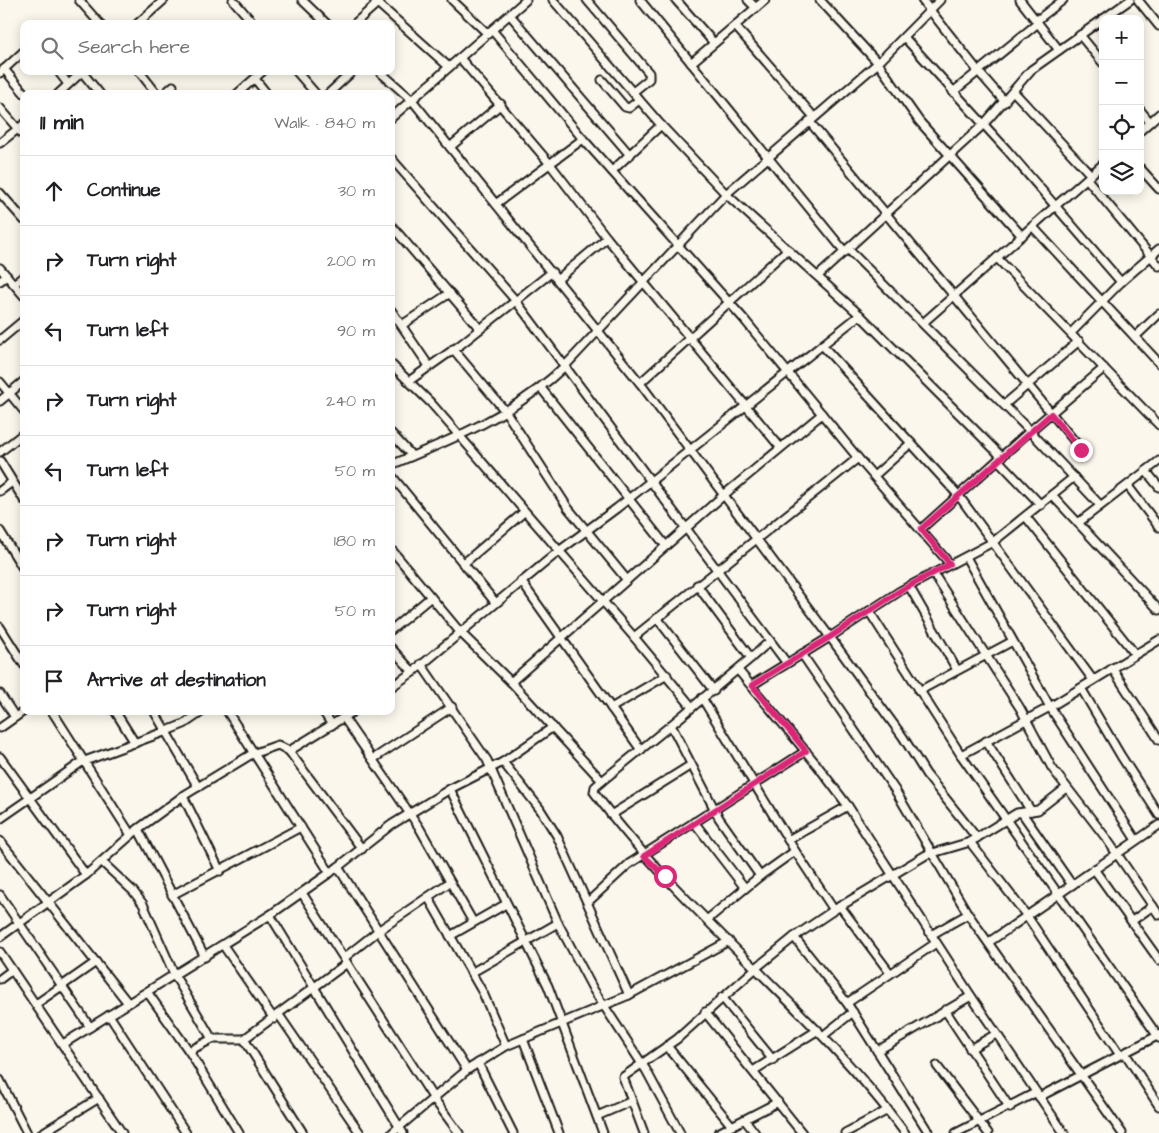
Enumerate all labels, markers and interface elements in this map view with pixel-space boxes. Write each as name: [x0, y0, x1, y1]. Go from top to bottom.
map controls: [1099, 15, 1144, 195]
button: +: [1099, 15, 1144, 60]
search box: [20, 20, 395, 75]
icon: search: [38, 34, 66, 62]
text: Search here: [78, 34, 190, 61]
button: −: [1099, 60, 1144, 105]
button: locate: [1099, 105, 1144, 150]
text: 11 min: [40, 108, 84, 137]
text: Walk · 840 m: [274, 112, 375, 134]
button: layers: [1099, 150, 1144, 195]
icon: ahead: [40, 177, 68, 205]
text: Continue: [87, 177, 161, 204]
text: 30 m: [338, 180, 375, 202]
icon: right: [40, 247, 68, 275]
text: Turn right: [87, 247, 176, 274]
text: 200 m: [327, 250, 375, 272]
icon: left: [40, 317, 68, 345]
text: Turn left: [87, 317, 168, 344]
text: 90 m: [337, 320, 375, 342]
icon: right: [40, 387, 68, 415]
text: Turn right: [87, 387, 176, 414]
text: 240 m: [326, 390, 375, 412]
route end: [1070, 439, 1093, 462]
icon: left: [40, 457, 68, 485]
text: Turn left: [87, 457, 168, 484]
text: 50 m: [335, 460, 375, 482]
icon: right: [40, 527, 68, 555]
text: Turn right: [87, 527, 176, 554]
text: 180 m: [334, 530, 375, 552]
icon: right: [40, 597, 68, 625]
text: Turn right: [87, 597, 176, 624]
text: 50 m: [335, 600, 375, 622]
icon: arrive: [40, 667, 68, 695]
text: Arrive at destination: [87, 667, 266, 694]
route start: [654, 865, 677, 888]

